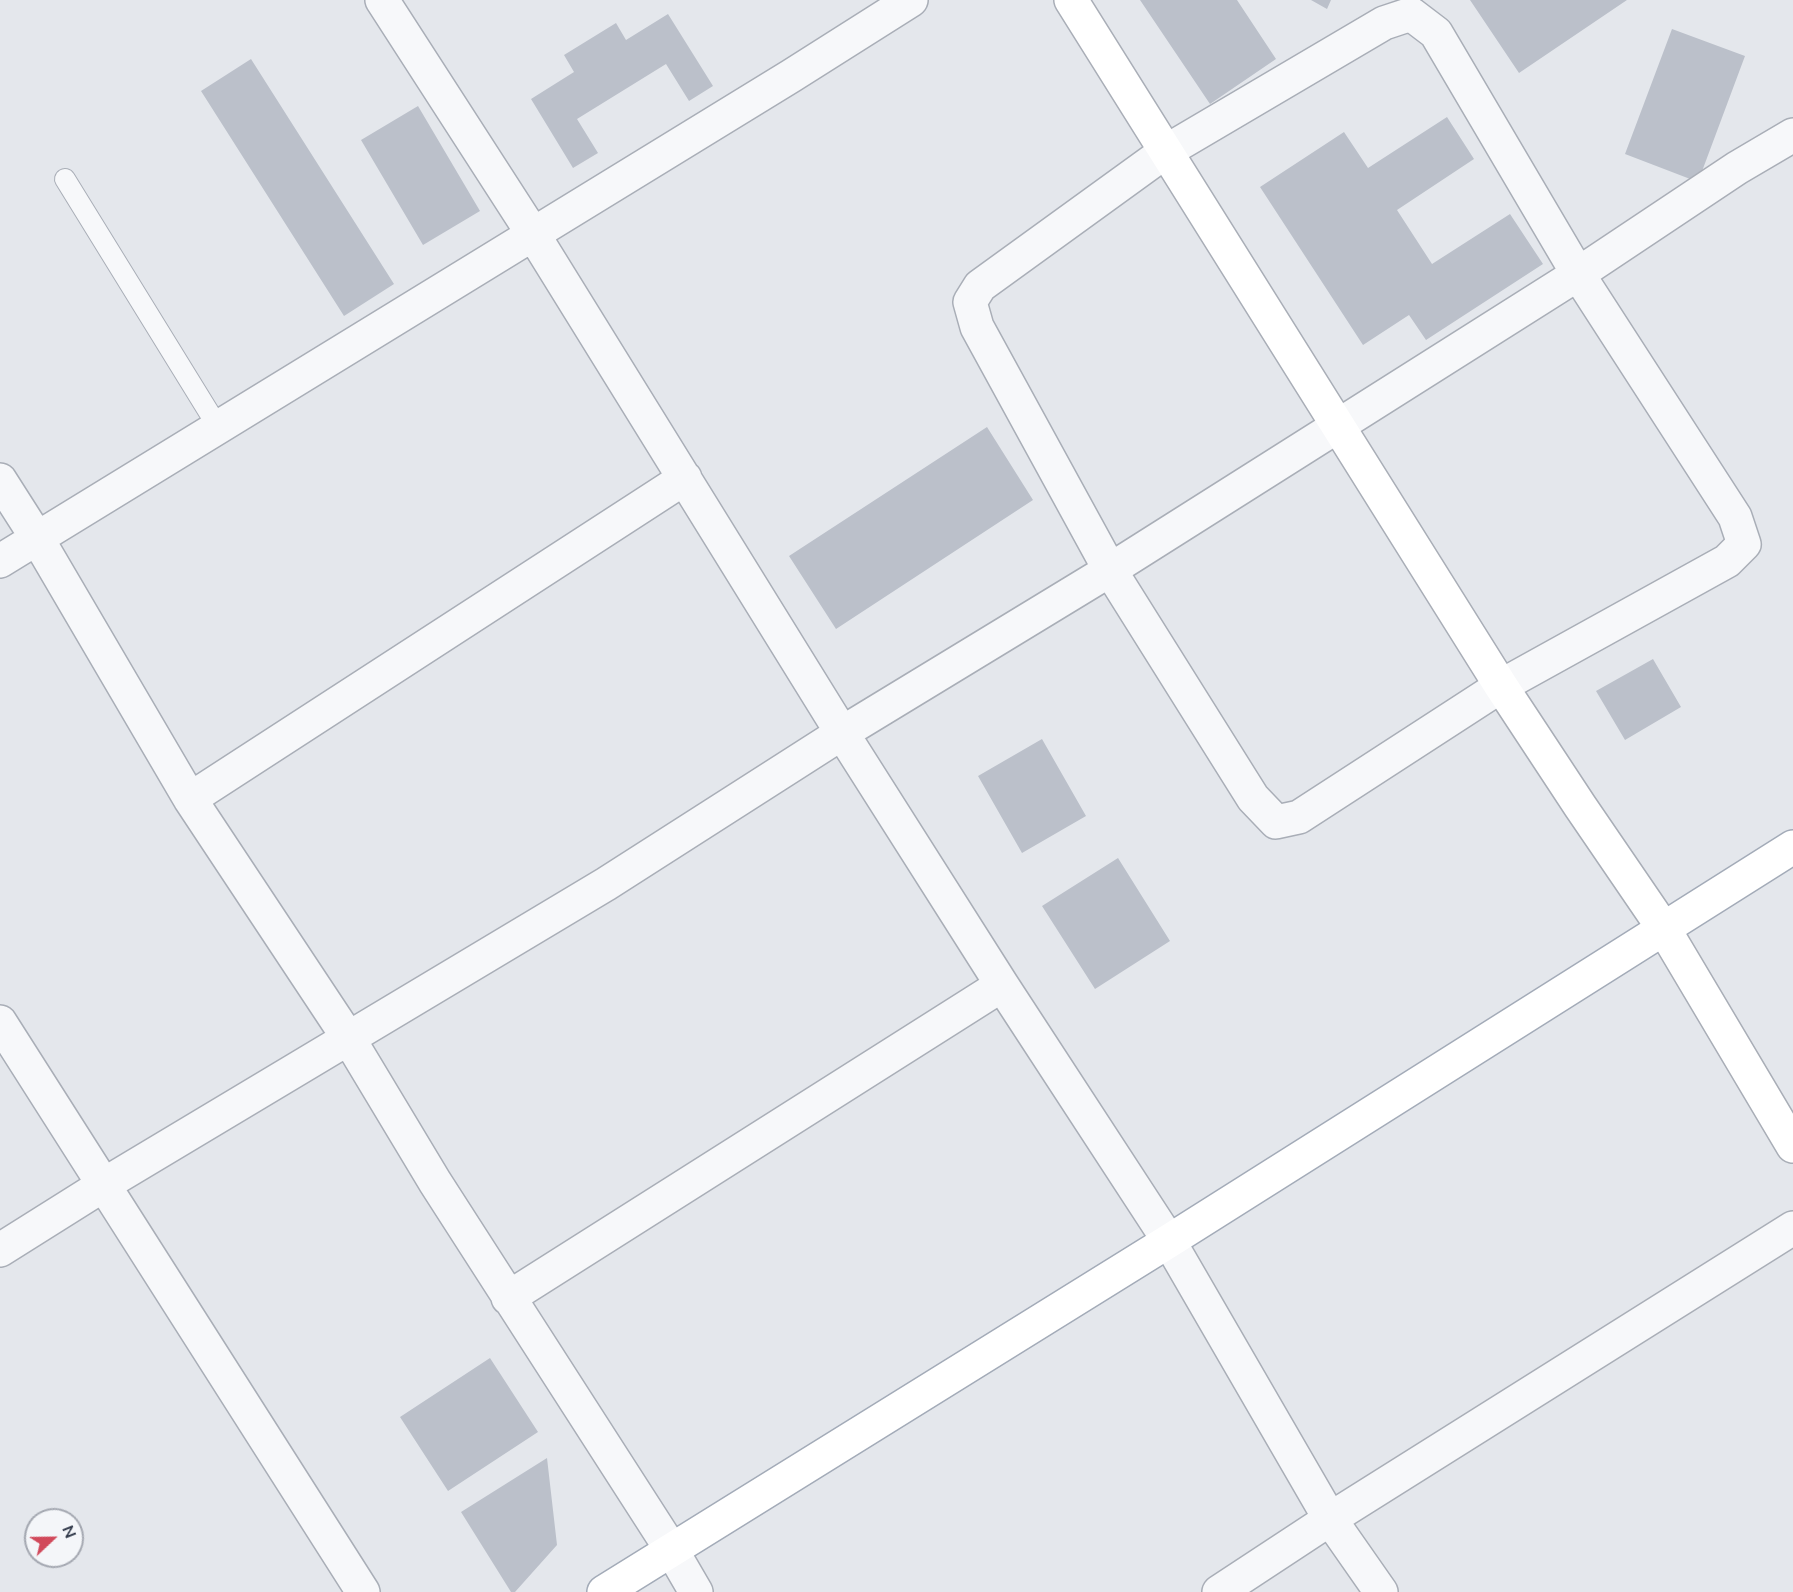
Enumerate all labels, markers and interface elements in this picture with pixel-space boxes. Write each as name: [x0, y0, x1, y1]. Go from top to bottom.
north arrow: [24, 1508, 84, 1568]
text: N: [56, 1522, 81, 1542]

